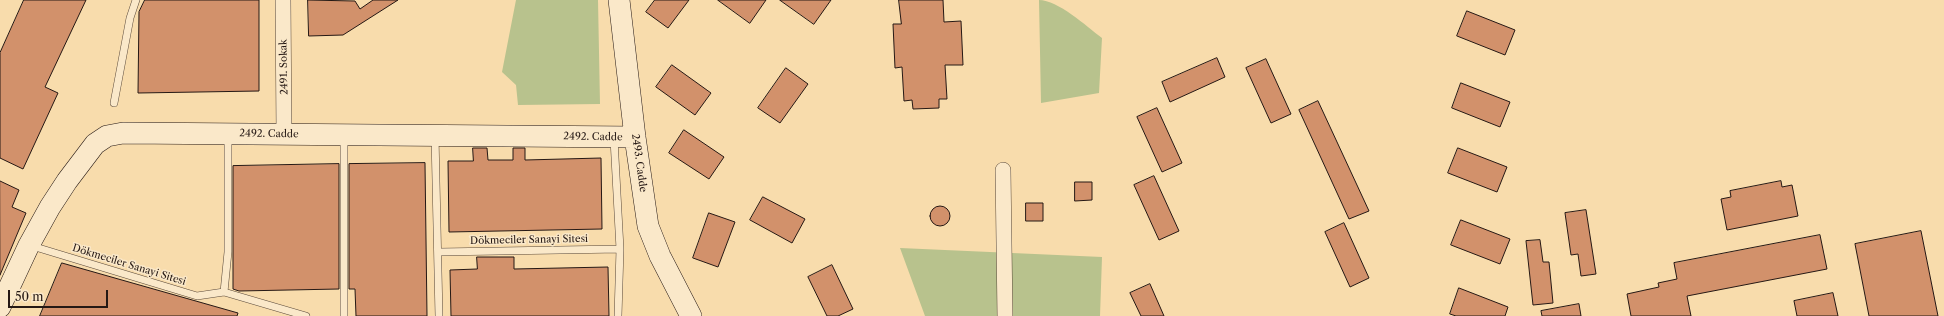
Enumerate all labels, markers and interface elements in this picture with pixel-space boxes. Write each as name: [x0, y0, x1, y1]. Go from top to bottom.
street label: 2491. Sokak: [278, 39, 290, 95]
street label: 2492. Cadde: [239, 127, 299, 141]
street label: 2492. Cadde: [563, 130, 623, 144]
street label: 2493. Cadde: [629, 133, 649, 193]
street label: Dökmeciler Sanayi Sitesi: [470, 233, 588, 247]
street label: Dökmeciler Sanayi Sitesi: [71, 242, 187, 288]
scale bar: [10, 282, 110, 308]
text: 50 m: [15, 289, 44, 304]

